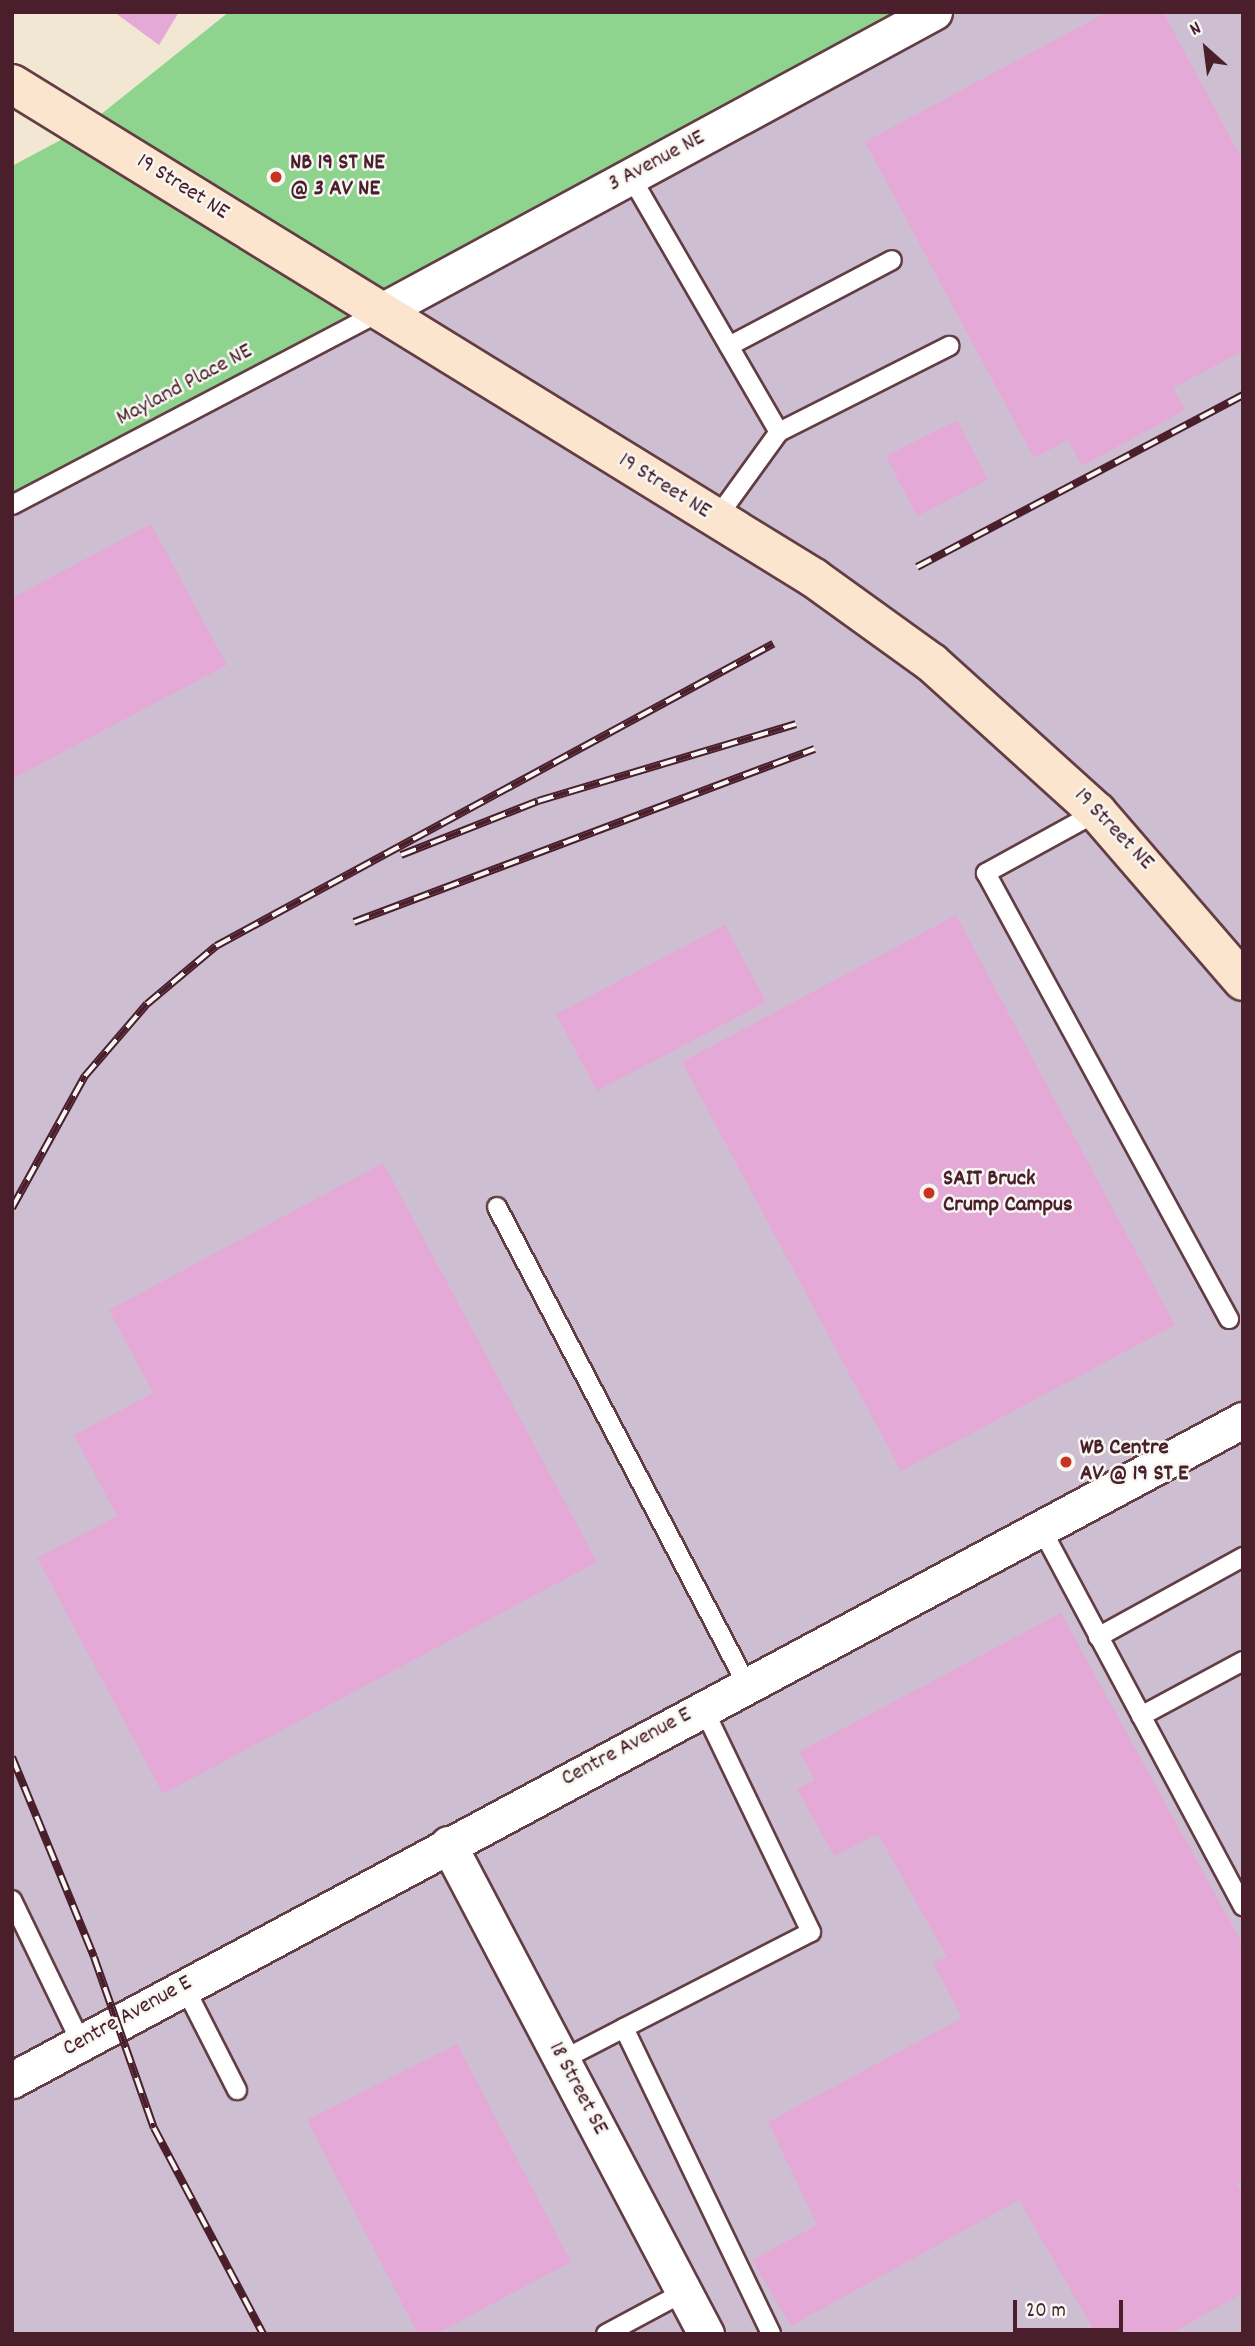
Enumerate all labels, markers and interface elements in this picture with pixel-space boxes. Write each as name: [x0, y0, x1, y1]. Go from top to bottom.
north arrow: [1171, 14, 1241, 84]
text: N: [1185, 16, 1206, 44]
street label: 3 Avenue NE: [604, 125, 710, 199]
street label: 19 Street NE: [131, 149, 233, 227]
place label: NB 19 ST NE @ 3 AV NE: [290, 150, 385, 204]
marker: NB 19 ST NE @ 3 AV NE: [268, 169, 284, 185]
street label: Mayland Place NE: [112, 339, 258, 433]
street label: 19 Street NE: [613, 448, 715, 526]
street label: 19 Street NE: [1067, 783, 1159, 877]
place label: SAIT Bruck Crump Campus: [943, 1166, 1073, 1220]
marker: SAIT Bruck Crump Campus: [921, 1185, 937, 1201]
place label: WB Centre AV @ 19 ST E: [1080, 1435, 1188, 1489]
marker: WB Centre AV @ 19 ST E: [1058, 1454, 1074, 1470]
street label: Centre Avenue E: [557, 1702, 697, 1794]
street label: Centre Avenue E: [59, 1970, 197, 2064]
street label: 18 Street SE: [541, 2038, 613, 2140]
scale bar: [1017, 2286, 1127, 2330]
text: 20 m: [1026, 2297, 1066, 2327]

